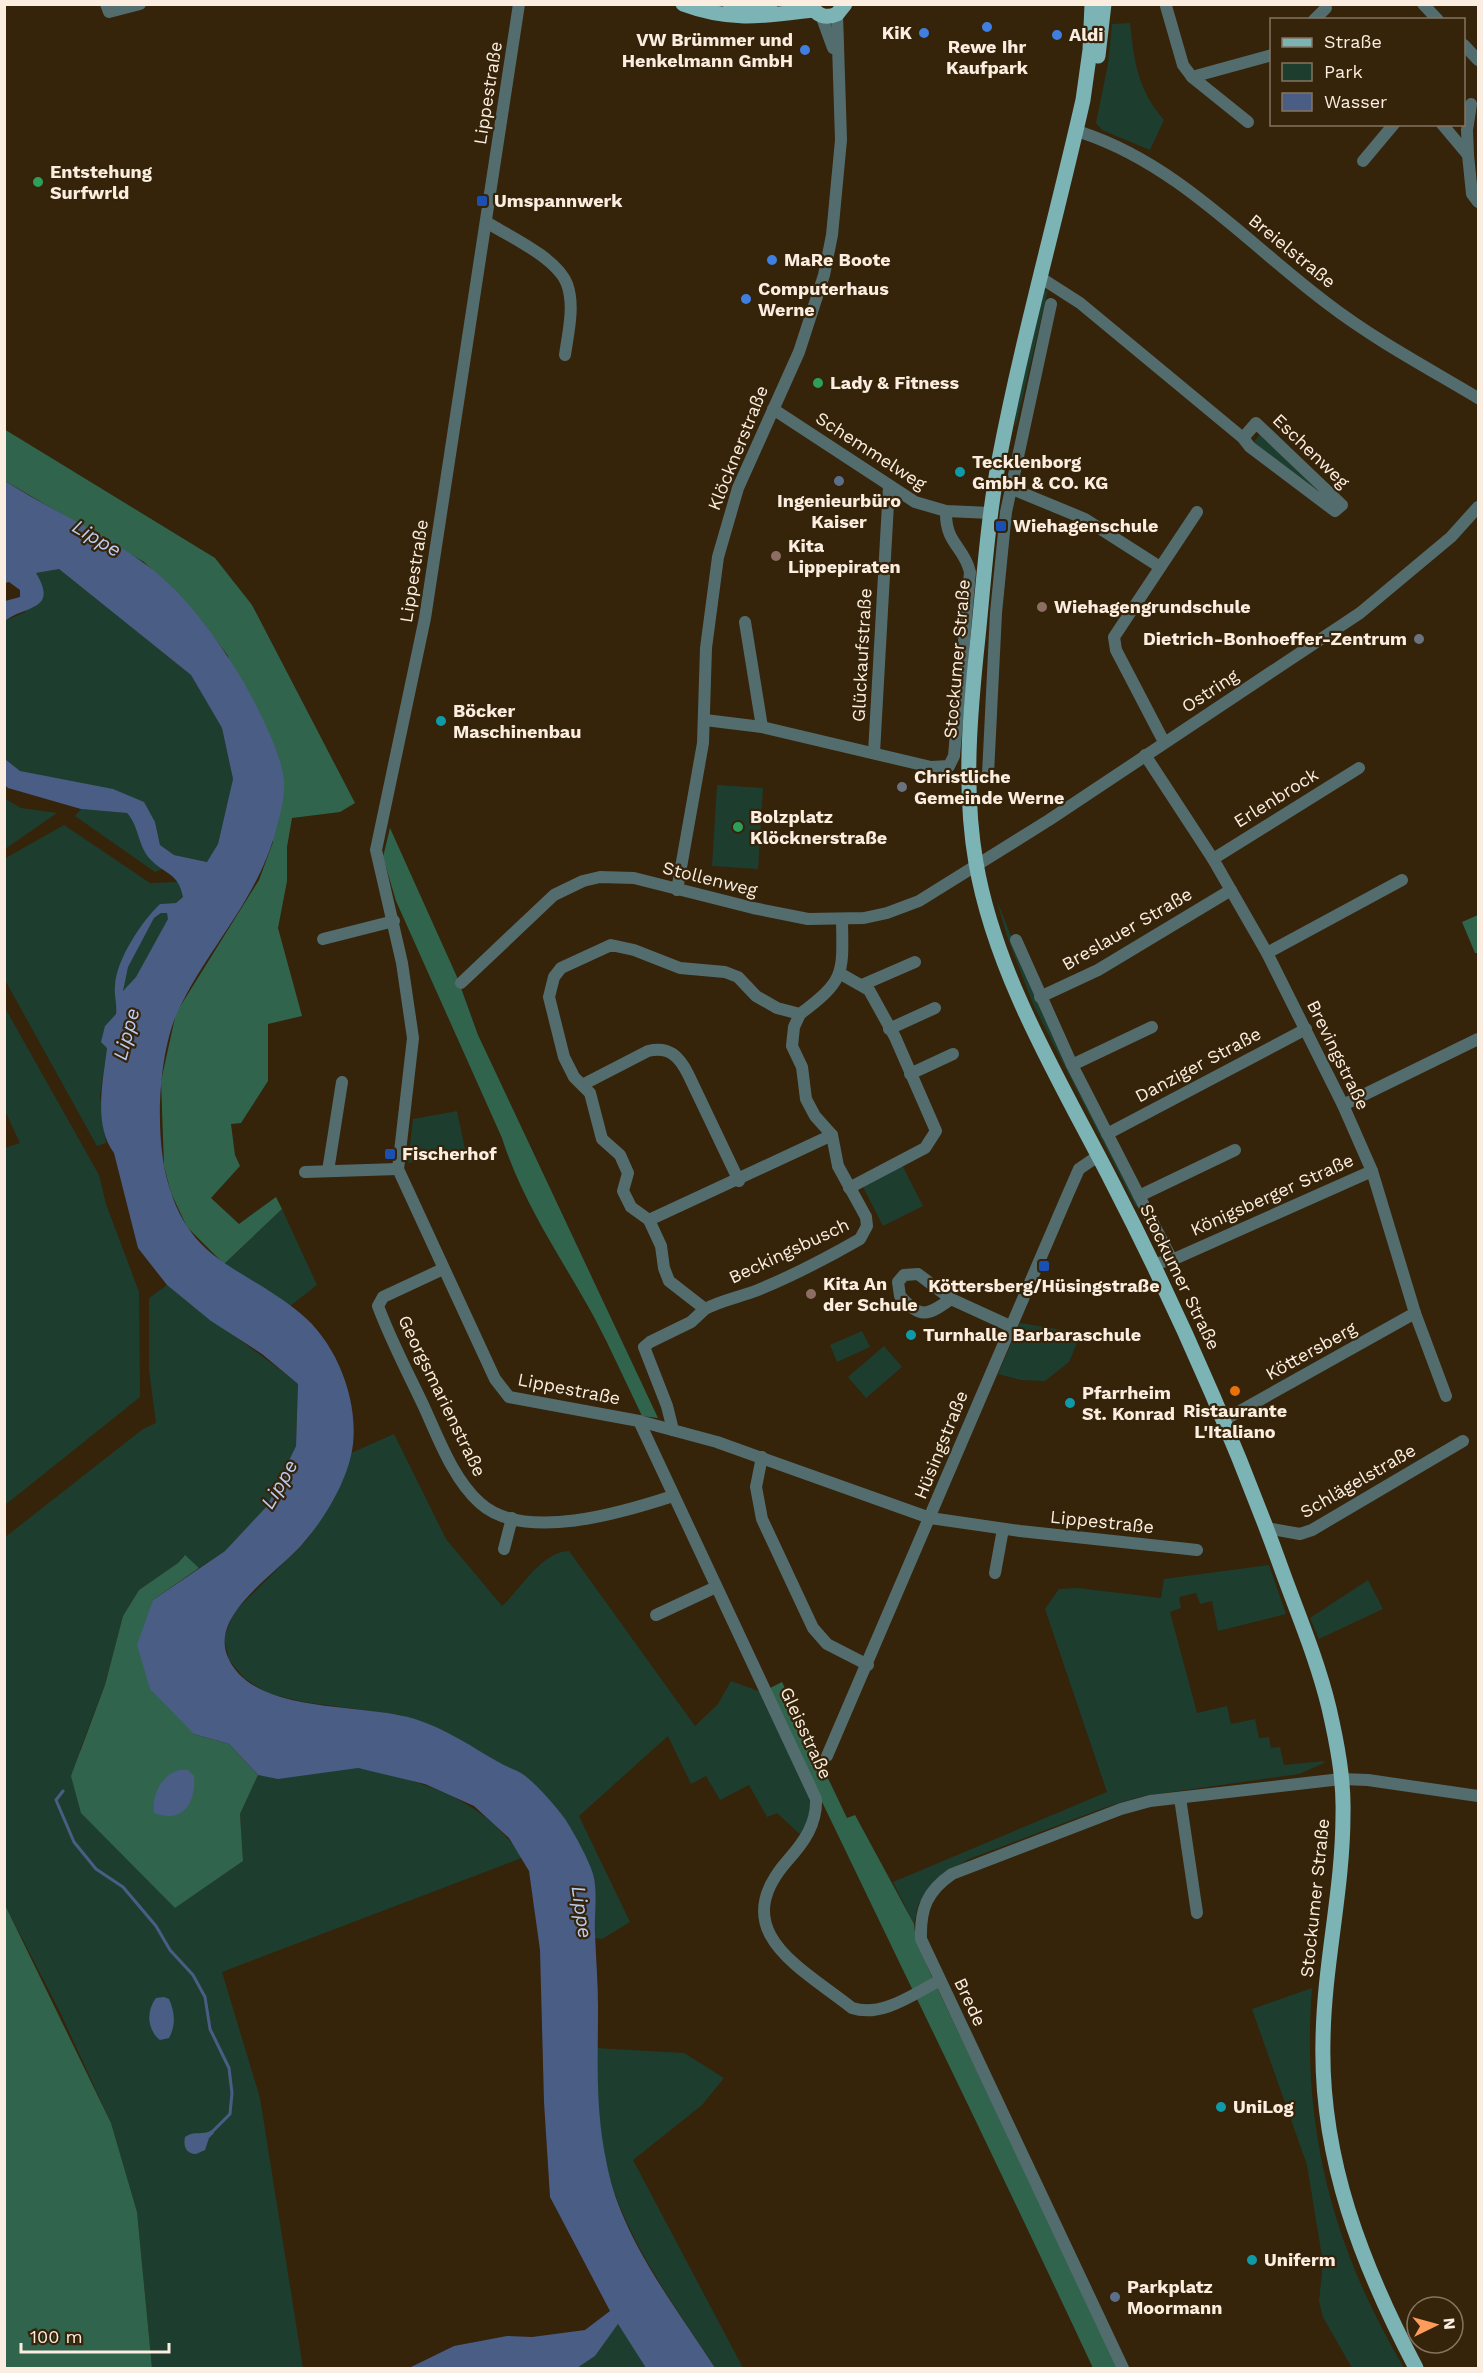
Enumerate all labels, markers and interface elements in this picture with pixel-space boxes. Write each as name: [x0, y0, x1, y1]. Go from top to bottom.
legend: [1270, 18, 1465, 126]
marker: Rewe Ihr Kaufpark: [980, 20, 994, 34]
place label: KiK: [882, 22, 913, 43]
place label: Aldi: [1069, 24, 1104, 45]
marker: KiK: [917, 26, 931, 40]
marker: Aldi: [1050, 28, 1064, 42]
place label: VW Brümmer und Henkelmann GmbH: [622, 29, 793, 71]
text: Straße: [1324, 31, 1382, 52]
place label: Rewe Ihr Kaufpark: [946, 36, 1029, 78]
street label: Lippestraße: [469, 40, 506, 146]
marker: VW Brümmer und Henkelmann GmbH: [798, 43, 812, 57]
text: Park: [1324, 61, 1363, 82]
text: Wasser: [1324, 91, 1387, 112]
place label: Entstehung Surfwrld: [50, 161, 153, 203]
marker: Entstehung Surfwrld: [31, 175, 45, 189]
place label: Umspannwerk: [494, 190, 623, 211]
marker: Umspannwerk: [475, 194, 489, 208]
street label: Breielstraße: [1245, 209, 1340, 292]
place label: MaRe Boote: [784, 249, 891, 270]
marker: MaRe Boote: [765, 253, 779, 267]
place label: Computerhaus Werne: [758, 278, 889, 320]
marker: Computerhaus Werne: [739, 292, 753, 306]
place label: Lady & Fitness: [830, 372, 959, 393]
marker: Lady & Fitness: [811, 376, 825, 390]
street label: Klöcknerstraße: [703, 382, 772, 513]
street label: Schemmelweg: [812, 407, 931, 494]
street label: Eschenweg: [1269, 409, 1354, 493]
place label: Tecklenborg GmbH & CO. KG: [972, 451, 1108, 493]
marker: Tecklenborg GmbH & CO. KG: [953, 465, 967, 479]
marker: Ingenieurbüro Kaiser: [832, 474, 846, 488]
place label: Ingenieurbüro Kaiser: [777, 490, 901, 532]
water label: Lippe: [68, 514, 126, 562]
place label: Wiehagenschule: [1013, 515, 1158, 536]
street label: Lippestraße: [395, 518, 432, 624]
marker: Wiehagenschule: [994, 519, 1008, 533]
place label: Kita Lippepiraten: [788, 535, 901, 577]
marker: Kita Lippepiraten: [769, 549, 783, 563]
street label: Stockumer Straße: [939, 578, 974, 739]
street label: Glückaufstraße: [848, 588, 875, 722]
place label: Wiehagengrundschule: [1054, 596, 1251, 617]
marker: Wiehagengrundschule: [1035, 600, 1049, 614]
place label: Dietrich-Bonhoeffer-Zentrum: [1143, 628, 1407, 649]
marker: Dietrich-Bonhoeffer-Zentrum: [1412, 632, 1426, 646]
street label: Ostring: [1177, 664, 1242, 717]
place label: Böcker Maschinenbau: [453, 700, 581, 742]
marker: Böcker Maschinenbau: [434, 714, 448, 728]
street label: Erlenbrock: [1230, 763, 1322, 832]
place label: Christliche Gemeinde Werne: [914, 766, 1064, 808]
marker: Christliche Gemeinde Werne: [895, 780, 909, 794]
place label: Bolzplatz Klöcknerstraße: [750, 806, 887, 848]
marker: Bolzplatz Klöcknerstraße: [731, 820, 745, 834]
street label: Stollenweg: [661, 857, 760, 901]
street label: Breslauer Straße: [1058, 883, 1196, 974]
street label: Brevingstraße: [1303, 996, 1374, 1113]
water label: Lippe: [108, 1005, 144, 1063]
street label: Danziger Straße: [1131, 1023, 1264, 1107]
place label: Fischerhof: [402, 1143, 497, 1164]
marker: Fischerhof: [383, 1147, 397, 1161]
street label: Königsberger Straße: [1187, 1149, 1357, 1240]
street label: Stockumer Straße: [1136, 1200, 1225, 1353]
street label: Beckingsbusch: [725, 1213, 852, 1288]
marker: Köttersberg/Hüsingstraße: [1037, 1259, 1051, 1273]
place label: Kita An der Schule: [823, 1273, 918, 1315]
place label: Köttersberg/Hüsingstraße: [928, 1275, 1160, 1296]
marker: Kita An der Schule: [804, 1287, 818, 1301]
street label: Georgsmarienstraße: [394, 1312, 491, 1480]
street label: Köttersberg: [1262, 1317, 1360, 1384]
place label: Turnhalle Barbaraschule: [923, 1324, 1141, 1345]
marker: Turnhalle Barbaraschule: [904, 1328, 918, 1342]
street label: Lippestraße: [516, 1368, 622, 1409]
place label: Pfarrheim St. Konrad: [1082, 1382, 1175, 1424]
marker: Ristaurante L'Italiano: [1228, 1384, 1242, 1398]
street label: Hüsingstraße: [909, 1388, 972, 1502]
marker: Pfarrheim St. Konrad: [1063, 1396, 1077, 1410]
place label: Ristaurante L'Italiano: [1183, 1400, 1287, 1442]
street label: Schlägelstraße: [1296, 1439, 1419, 1522]
water label: Lippe: [255, 1455, 303, 1513]
street label: Lippestraße: [1049, 1506, 1155, 1537]
street label: Gleisstraße: [776, 1683, 837, 1782]
street label: Stockumer Straße: [1296, 1817, 1333, 1978]
water label: Lippe: [566, 1884, 598, 1940]
street label: Brede: [950, 1974, 991, 2029]
place label: UniLog: [1233, 2096, 1295, 2117]
marker: UniLog: [1214, 2100, 1228, 2114]
place label: Uniferm: [1264, 2249, 1336, 2270]
marker: Uniferm: [1245, 2253, 1259, 2267]
place label: Parkplatz Moormann: [1127, 2276, 1222, 2318]
marker: Parkplatz Moormann: [1108, 2290, 1122, 2304]
north arrow: [1405, 2295, 1465, 2355]
scale bar: [21, 2316, 170, 2354]
text: N: [1439, 2317, 1459, 2330]
text: 100 m: [30, 2326, 83, 2347]

